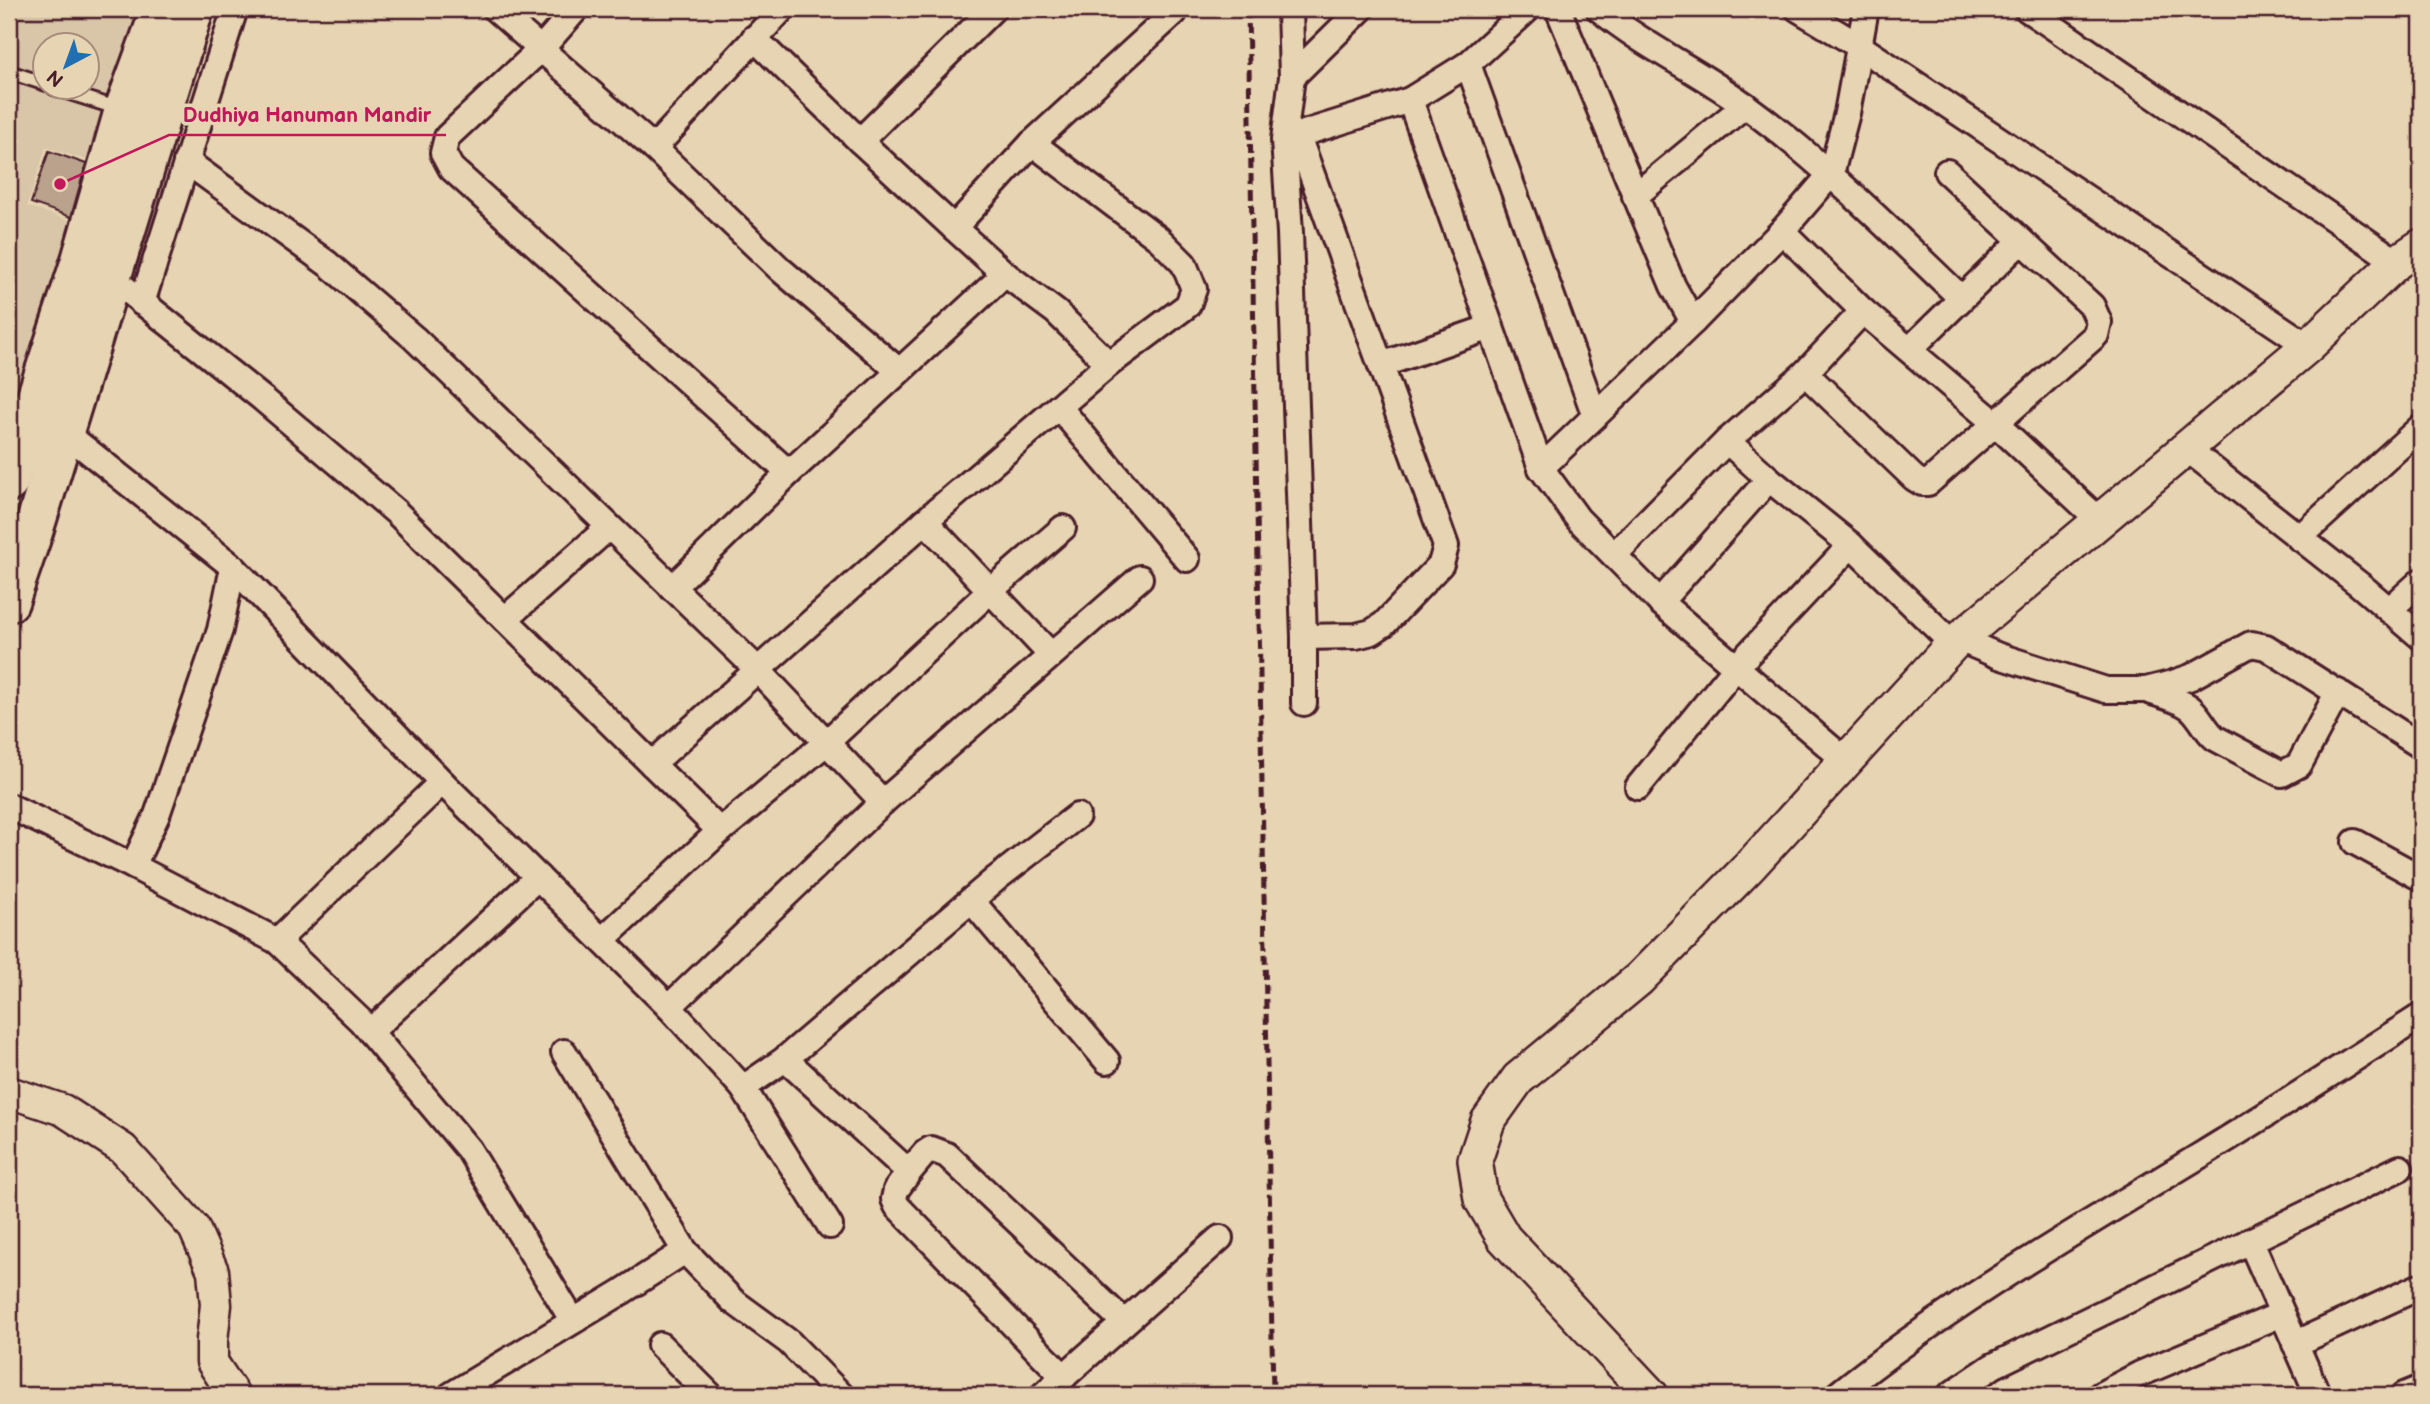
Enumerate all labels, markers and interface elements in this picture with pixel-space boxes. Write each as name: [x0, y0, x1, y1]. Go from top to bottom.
north arrow: [32, 32, 102, 102]
text: N: [43, 64, 69, 91]
callout: Dudhiya Hanuman Mandir: [169, 93, 446, 135]
text: Dudhiya Hanuman Mandir: [183, 103, 432, 128]

